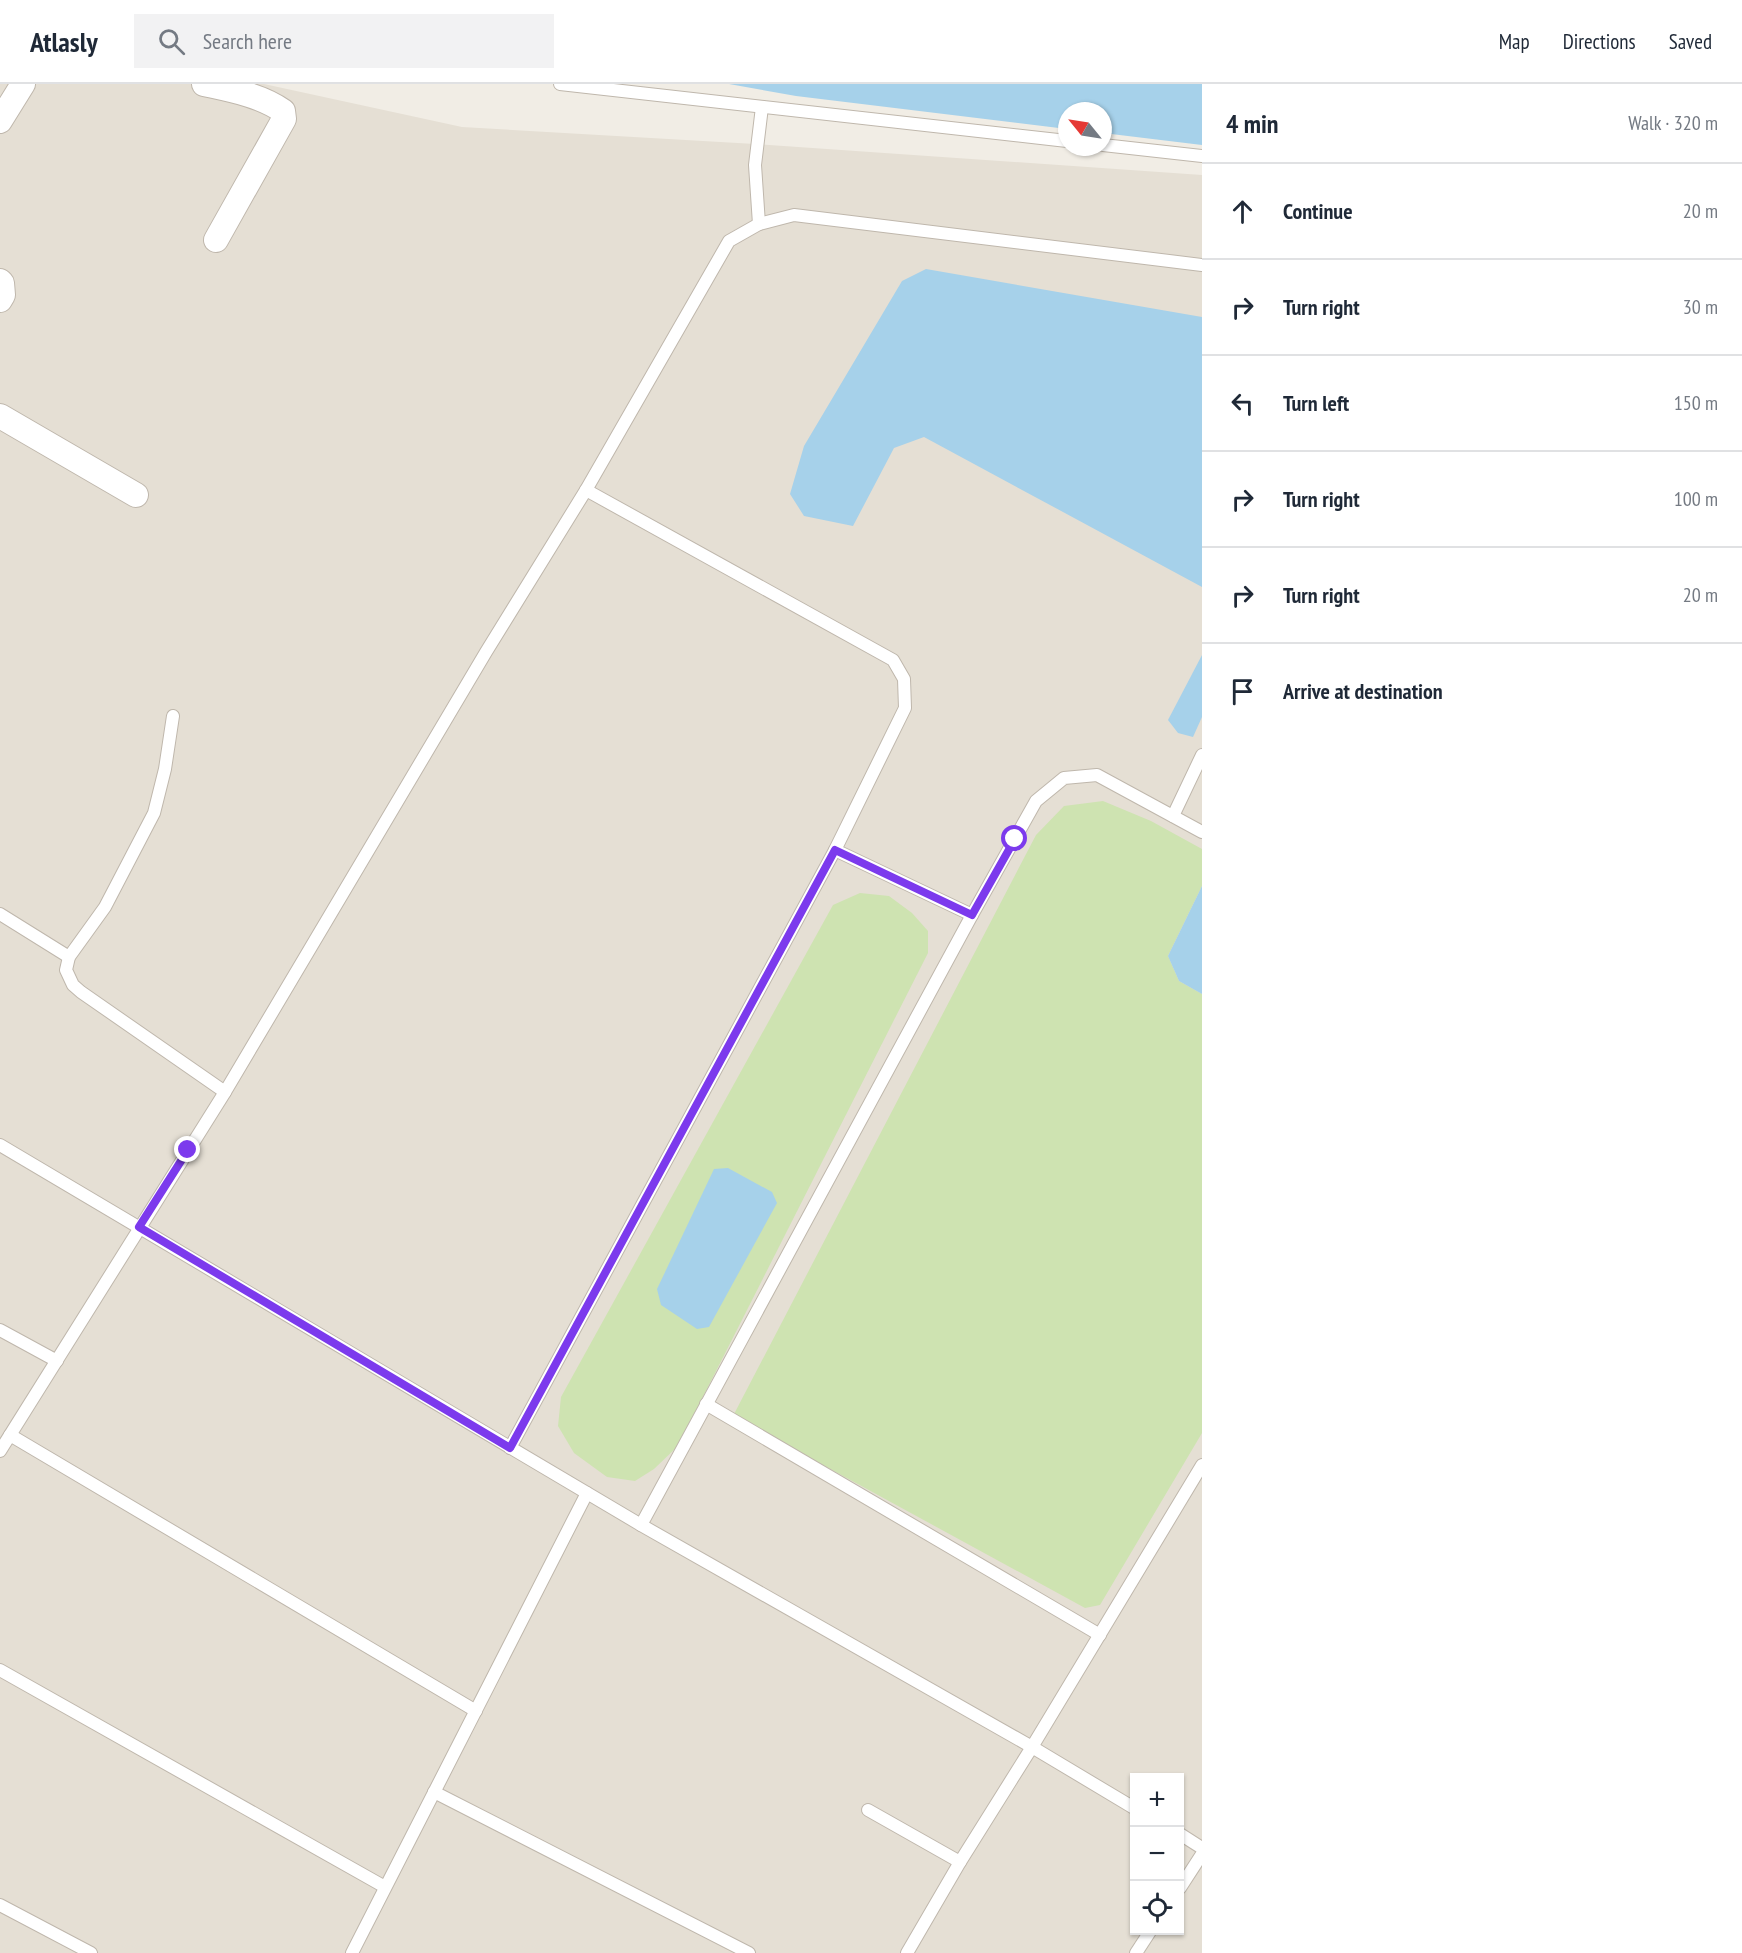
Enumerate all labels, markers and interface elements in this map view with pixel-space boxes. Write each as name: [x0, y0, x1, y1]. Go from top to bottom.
search box: [134, 14, 554, 68]
text: Atlasly: [30, 23, 98, 60]
icon: search: [155, 25, 188, 58]
text: Search here: [203, 27, 292, 55]
text: Map: [1499, 28, 1530, 55]
text: Directions: [1563, 28, 1636, 55]
text: Saved: [1669, 28, 1712, 55]
north arrow: [1058, 102, 1112, 156]
text: 4 min: [1226, 107, 1279, 140]
text: Walk · 320 m: [1628, 110, 1718, 136]
icon: ahead: [1226, 195, 1259, 228]
text: Continue: [1283, 197, 1353, 225]
text: 20 m: [1683, 198, 1718, 224]
icon: right: [1226, 291, 1259, 324]
text: Turn right: [1283, 293, 1360, 321]
text: 30 m: [1683, 294, 1718, 320]
icon: left: [1226, 387, 1259, 420]
text: Turn left: [1283, 389, 1349, 417]
text: 150 m: [1674, 390, 1718, 416]
icon: right: [1226, 483, 1259, 516]
text: Turn right: [1283, 485, 1360, 513]
text: 100 m: [1674, 486, 1718, 512]
icon: right: [1226, 579, 1259, 612]
text: Turn right: [1283, 581, 1360, 609]
text: 20 m: [1683, 582, 1718, 608]
icon: arrive: [1226, 675, 1259, 708]
text: Arrive at destination: [1283, 677, 1443, 705]
route start: [1001, 825, 1027, 851]
route end: [174, 1136, 200, 1162]
map controls: [1130, 1773, 1184, 1935]
button: +: [1130, 1773, 1184, 1827]
button: −: [1130, 1827, 1184, 1881]
button: locate: [1130, 1881, 1184, 1935]

